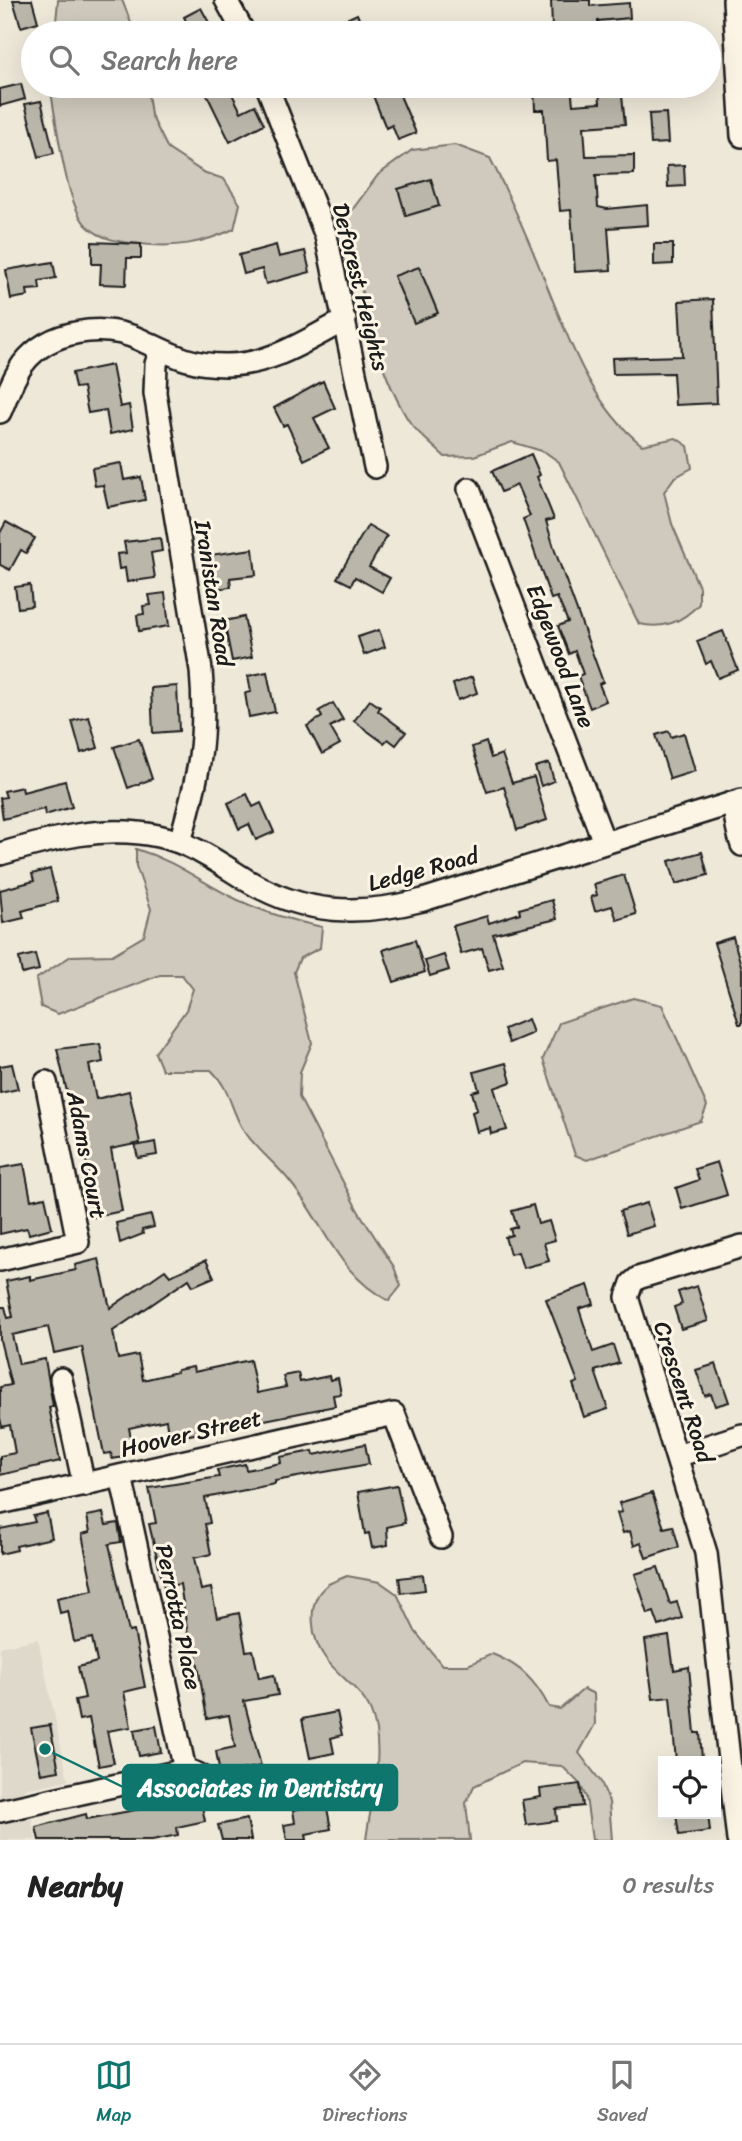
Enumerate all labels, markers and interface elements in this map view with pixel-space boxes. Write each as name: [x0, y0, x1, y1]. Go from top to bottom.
search box: [21, 21, 721, 98]
text: Search here: [101, 37, 238, 83]
icon: search: [45, 41, 83, 79]
street label: Deforest Heights: [320, 199, 401, 376]
street label: Iranistan Road: [182, 516, 246, 671]
street label: Edgewood Lane: [514, 578, 607, 735]
street label: Ledge Road: [363, 835, 485, 904]
street label: Adams Court: [54, 1087, 119, 1223]
street label: Crescent Road: [641, 1316, 726, 1470]
street label: Hoover Street: [116, 1397, 266, 1470]
street label: Perrotta Place: [143, 1540, 214, 1694]
map controls: [658, 1756, 721, 1819]
button: locate: [658, 1756, 721, 1819]
callout: Associates in Dentistry: [123, 1765, 397, 1810]
text: Associates in Dentistry: [136, 1767, 383, 1809]
text: Nearby: [28, 1859, 123, 1913]
text: 0 results: [622, 1865, 714, 1906]
tab: Map: [95, 2056, 133, 2131]
tab: Directions: [322, 2056, 408, 2131]
tab: Saved: [597, 2056, 647, 2131]

